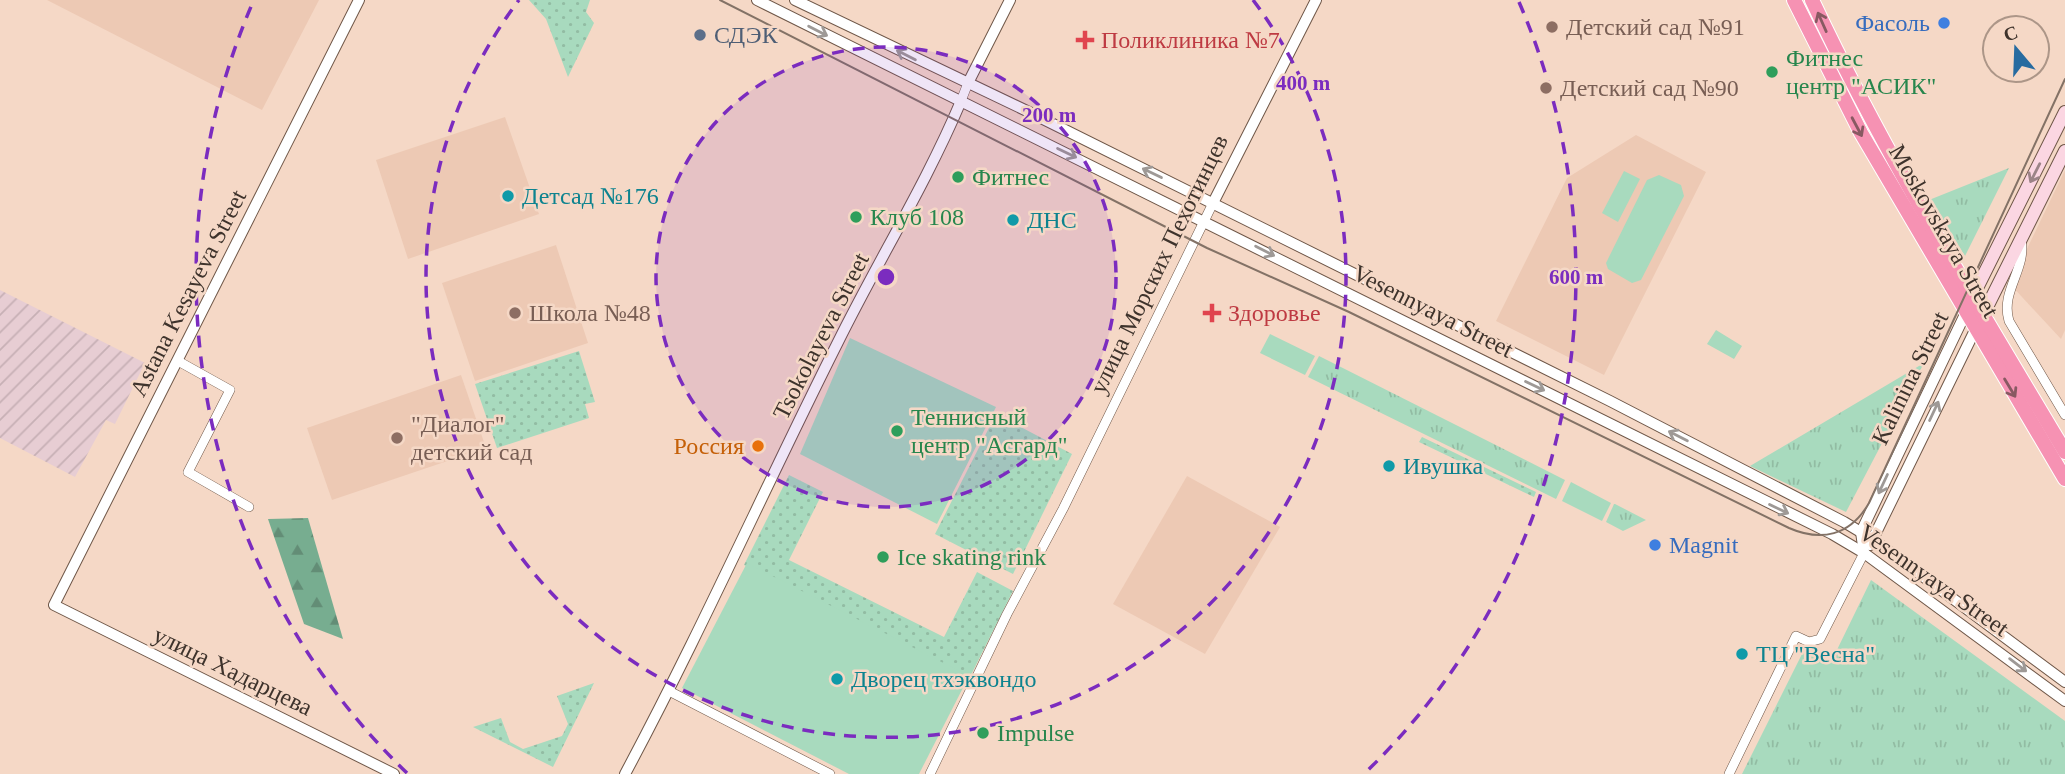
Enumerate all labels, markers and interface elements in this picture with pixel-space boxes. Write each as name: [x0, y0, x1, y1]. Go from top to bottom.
place label: Фасоль: [1855, 10, 1930, 36]
one-way arrow: [1815, 12, 1828, 33]
place label: Детский сад №91: [1566, 14, 1745, 40]
north arrow: [1981, 14, 2051, 84]
marker: Фасоль: [1936, 15, 1952, 31]
marker: Детский сад №91: [1544, 19, 1560, 35]
text: С: [2001, 21, 2021, 46]
place label: СДЭК: [714, 22, 779, 48]
one-way arrow: [807, 24, 828, 38]
marker: СДЭК: [692, 27, 708, 43]
place label: Поликлиника №7: [1101, 27, 1280, 53]
marker: Поликлиника №7: [1075, 30, 1095, 50]
place label: Фитнес центр "АСИК": [1786, 45, 1936, 99]
one-way arrow: [896, 48, 917, 62]
marker: Фитнес центр "АСИК": [1764, 64, 1780, 80]
text: 400 m: [1276, 71, 1331, 95]
place label: Детский сад №90: [1560, 75, 1739, 101]
marker: Детский сад №90: [1538, 80, 1554, 96]
text: 200 m: [1022, 103, 1077, 127]
one-way arrow: [1851, 116, 1865, 136]
street label: улица Морских Пехотинцев: [1085, 130, 1233, 398]
street label: Moskovskaya Street: [1884, 140, 2004, 322]
one-way arrow: [1056, 146, 1077, 160]
one-way arrow: [2028, 162, 2042, 183]
place label: Фитнес: [972, 164, 1049, 190]
one-way arrow: [1142, 165, 1163, 179]
marker: Фитнес: [950, 169, 966, 185]
place label: Детсад №176: [522, 183, 659, 209]
street label: Astana Kesayeva Street: [125, 185, 251, 400]
marker: Детсад №176: [500, 188, 516, 204]
place label: Клуб 108: [870, 204, 964, 230]
place label: ДНС: [1027, 207, 1077, 233]
marker: Клуб 108: [848, 209, 864, 225]
marker: ДНС: [1005, 212, 1021, 228]
one-way arrow: [1255, 244, 1275, 258]
street label: Tsokolayeva Street: [768, 248, 874, 423]
street label: Vesennyaya Street: [1348, 259, 1518, 363]
centre of rings: [874, 265, 898, 289]
text: 600 m: [1549, 265, 1604, 289]
place label: Школа №48: [529, 300, 651, 326]
place label: Здоровье: [1228, 300, 1321, 326]
marker: Здоровье: [1202, 303, 1222, 323]
marker: Школа №48: [507, 305, 523, 321]
street label: Kalinina Street: [1867, 307, 1954, 449]
one-way arrow: [2003, 378, 2017, 398]
one-way arrow: [1524, 380, 1545, 393]
one-way arrow: [1928, 401, 1941, 423]
place label: Теннисный центр "Асгард": [911, 404, 1068, 458]
place label: "Диалог" детский сад: [411, 411, 532, 465]
marker: Теннисный центр "Асгард": [889, 423, 905, 439]
one-way arrow: [1668, 429, 1689, 443]
marker: "Диалог" детский сад: [389, 430, 405, 446]
place label: Россия: [673, 433, 744, 459]
marker: Россия: [750, 438, 766, 454]
place label: Ивушка: [1403, 453, 1484, 479]
marker: Ивушка: [1381, 458, 1397, 474]
one-way arrow: [1876, 473, 1889, 495]
one-way arrow: [1768, 503, 1789, 516]
street label: Vesennyaya Street: [1854, 519, 2014, 641]
place label: Magnit: [1669, 532, 1739, 558]
marker: Magnit: [1647, 537, 1663, 553]
place label: Ice skating rink: [897, 544, 1046, 570]
marker: Ice skating rink: [875, 549, 891, 565]
street label: улица Хадарцева: [149, 621, 317, 721]
place label: ТЦ "Весна": [1756, 641, 1875, 667]
marker: ТЦ "Весна": [1734, 646, 1750, 662]
one-way arrow: [2008, 658, 2027, 672]
place label: Дворец тхэквондо: [851, 666, 1036, 692]
marker: Дворец тхэквондо: [829, 671, 845, 687]
place label: Impulse: [997, 720, 1074, 746]
marker: Impulse: [975, 725, 991, 741]

